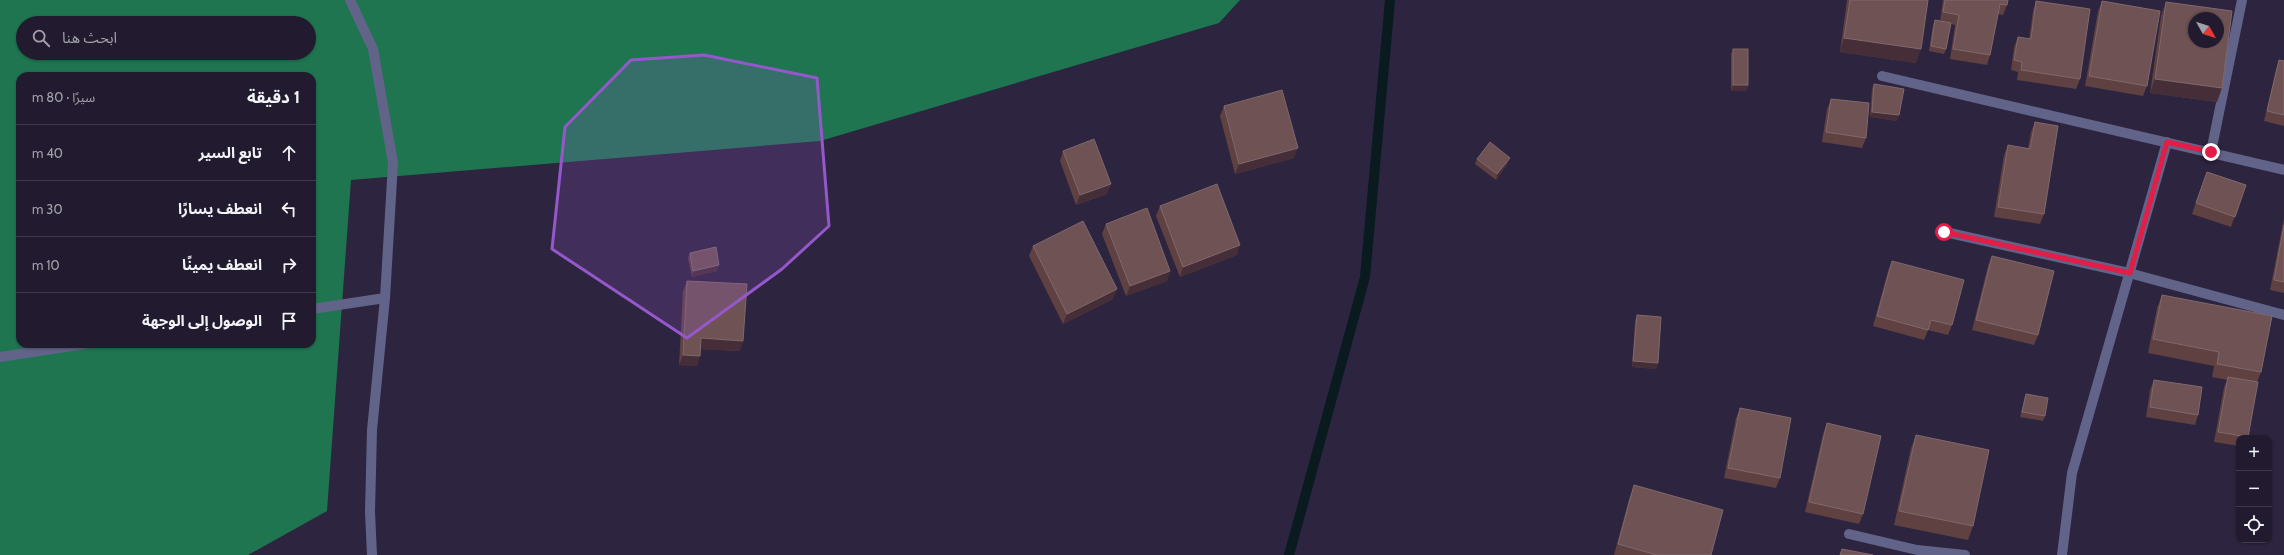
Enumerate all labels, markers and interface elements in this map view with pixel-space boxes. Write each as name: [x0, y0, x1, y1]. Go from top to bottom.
north arrow: [2188, 12, 2224, 48]
search box: [16, 16, 316, 60]
icon: search: [30, 27, 52, 49]
text: ابحث هنا: [62, 29, 117, 47]
text: 1 دقيقة: [247, 87, 300, 107]
text: سيرًا · 80 m: [32, 89, 95, 105]
icon: ahead: [278, 142, 300, 164]
route end: [2202, 143, 2220, 161]
text: تابع السير: [198, 144, 262, 162]
text: 40 m: [32, 145, 63, 161]
icon: left: [278, 198, 300, 220]
text: انعطف يسارًا: [178, 200, 262, 218]
text: 30 m: [32, 201, 62, 217]
route start: [1935, 223, 1953, 241]
icon: right: [278, 254, 300, 276]
text: انعطف يمينًا: [182, 256, 262, 274]
text: 10 m: [32, 257, 60, 273]
icon: arrive: [278, 310, 300, 332]
text: الوصول إلى الوجهة: [142, 312, 262, 330]
map controls: [2236, 435, 2272, 543]
button: +: [2236, 435, 2272, 471]
button: −: [2236, 471, 2272, 507]
button: locate: [2236, 507, 2272, 543]

